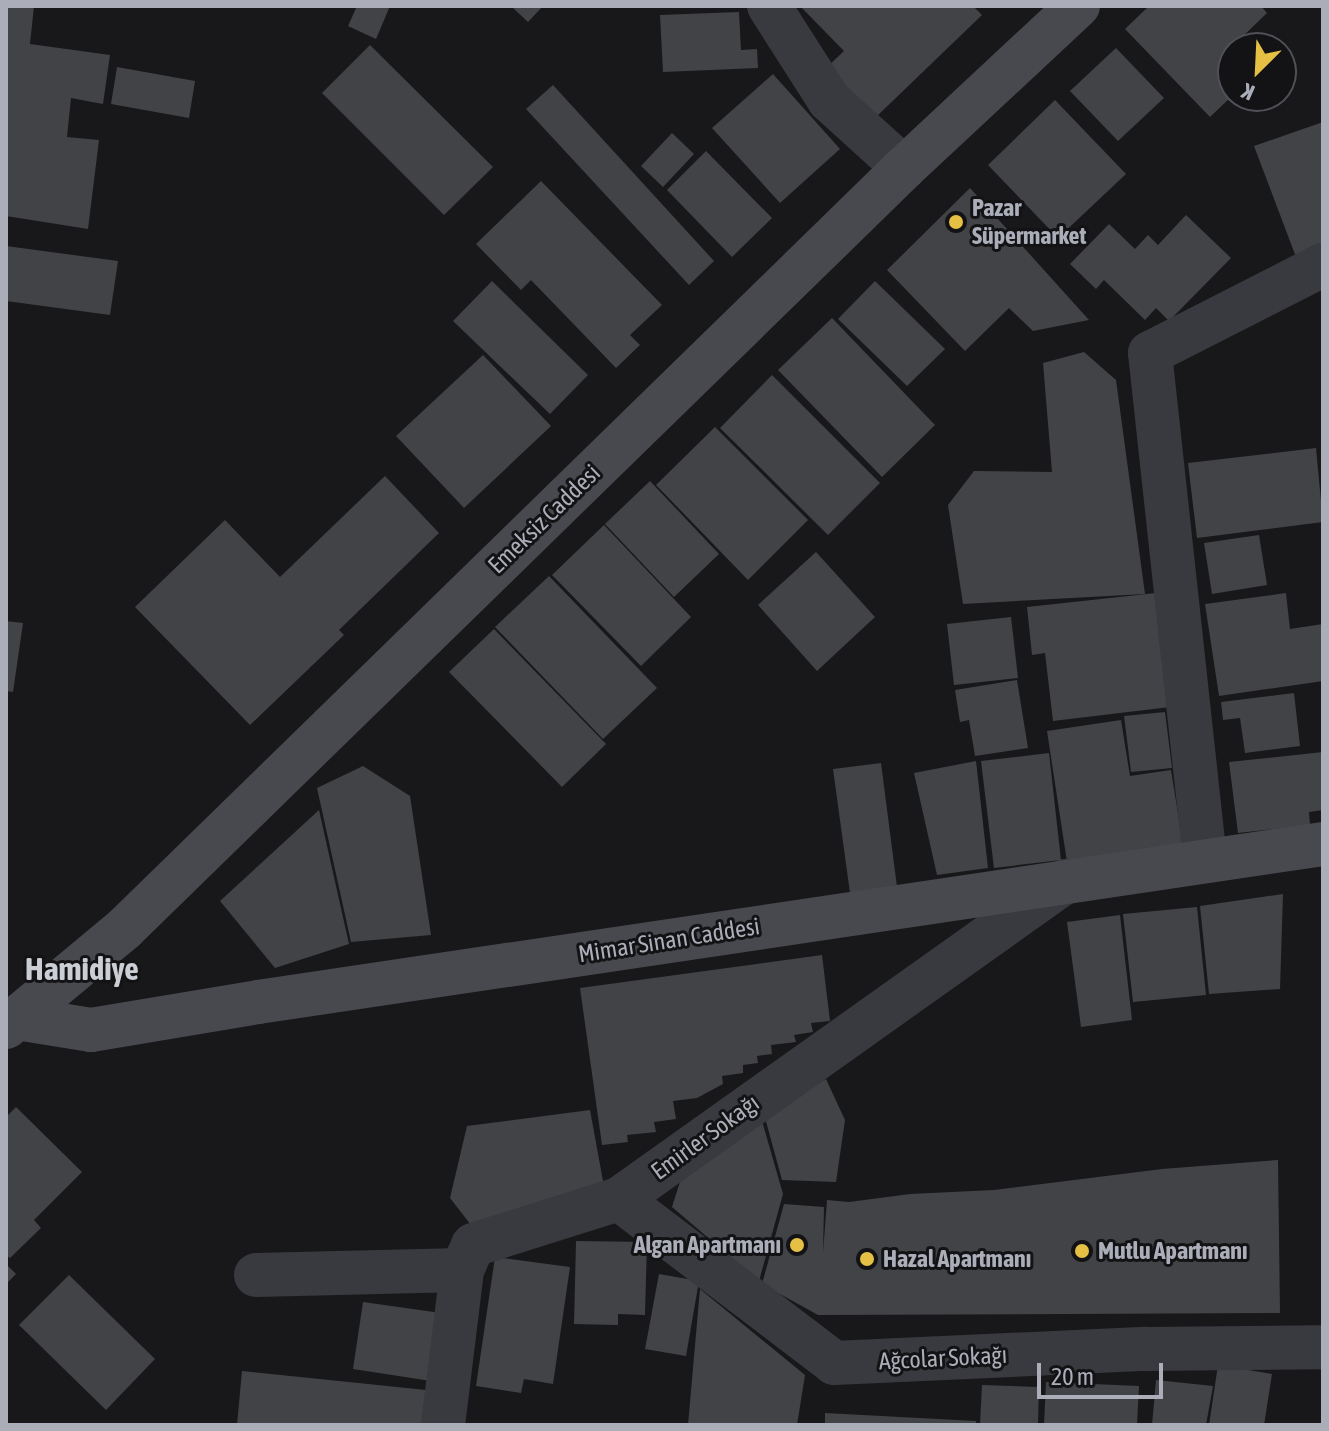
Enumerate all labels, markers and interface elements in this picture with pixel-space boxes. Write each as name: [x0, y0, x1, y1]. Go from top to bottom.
north arrow: [1217, 32, 1297, 112]
text: K: [1238, 78, 1258, 106]
place label: Pazar Süpermarket: [972, 194, 1086, 250]
marker: Pazar Süpermarket: [947, 213, 965, 231]
street label: Emeksiz Caddesi: [482, 458, 606, 580]
street label: Mimar Sinan Caddesi: [576, 911, 762, 969]
district label: Hamidiye: [25, 950, 139, 988]
street label: Emirler Sokağı: [645, 1088, 765, 1186]
place label: Algan Apartmanı: [634, 1231, 781, 1259]
marker: Algan Apartmanı: [788, 1236, 806, 1254]
place label: Mutlu Apartmanı: [1098, 1237, 1247, 1265]
marker: Mutlu Apartmanı: [1073, 1242, 1091, 1260]
place label: Hazal Apartmanı: [883, 1245, 1031, 1273]
marker: Hazal Apartmanı: [858, 1250, 876, 1268]
street label: Ağcolar Sokağı: [878, 1340, 1008, 1376]
scale bar: [1041, 1347, 1167, 1397]
text: 20 m: [1051, 1363, 1094, 1390]

